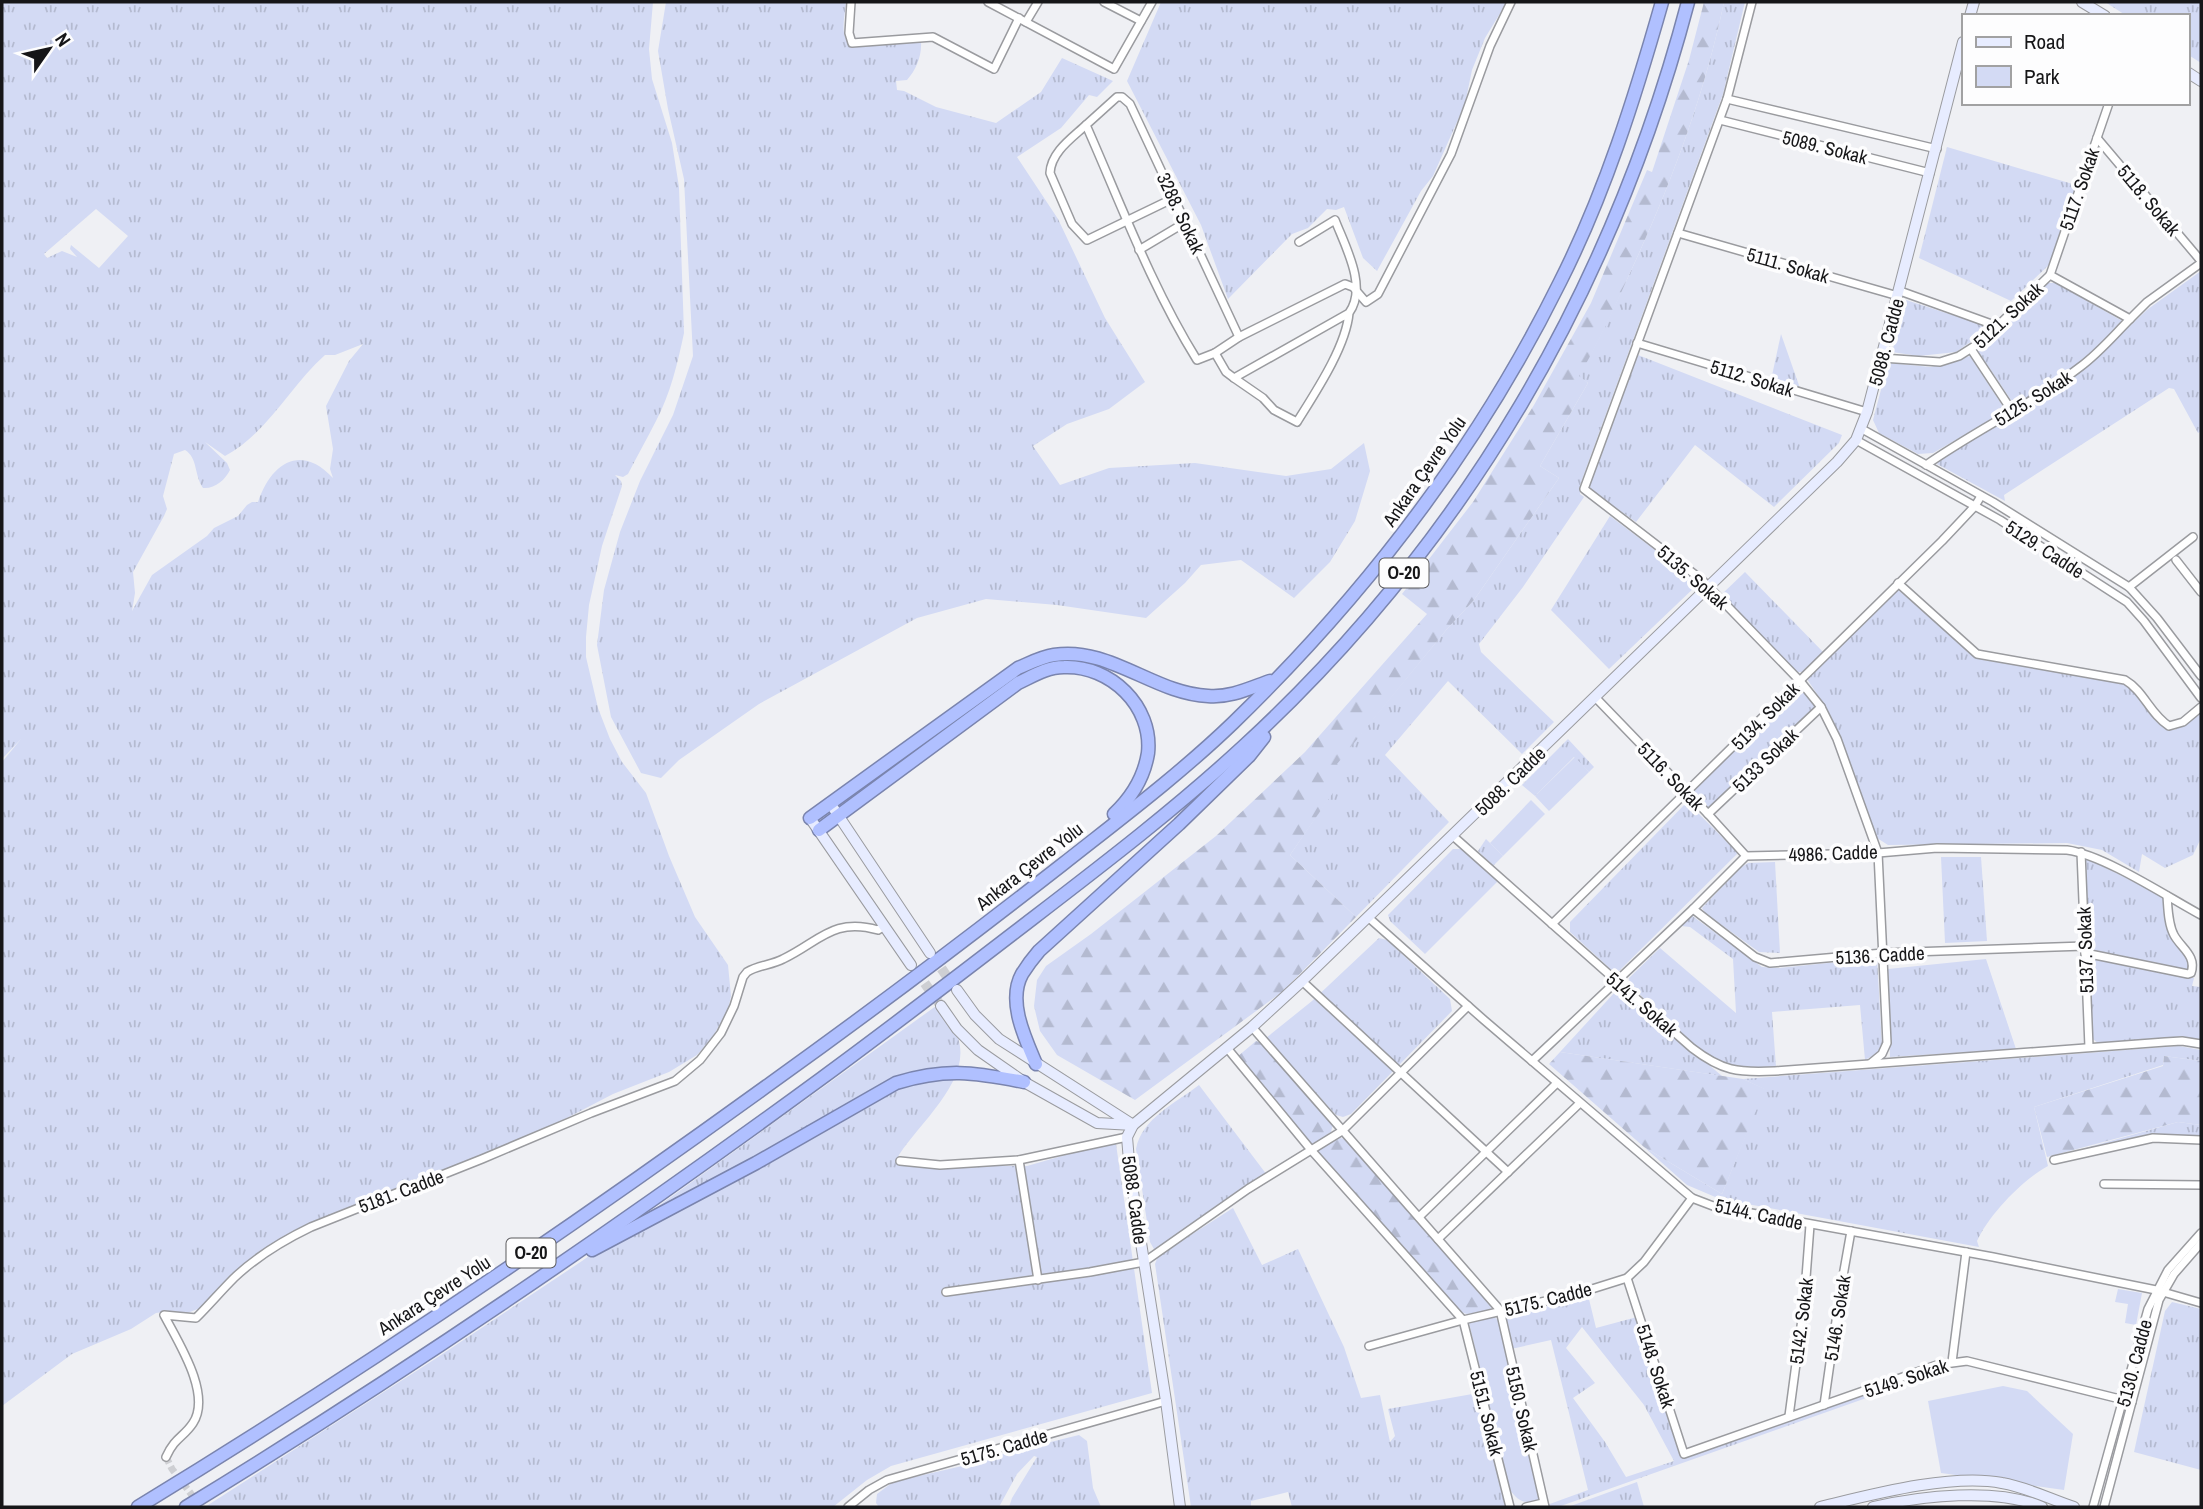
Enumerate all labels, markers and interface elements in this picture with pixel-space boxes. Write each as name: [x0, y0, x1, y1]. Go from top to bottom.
north arrow: [14, 14, 84, 84]
legend: [1962, 14, 2189, 105]
text: Road: [2024, 27, 2065, 56]
text: N: [49, 28, 77, 51]
text: Park: [2024, 62, 2060, 91]
street label: 5089. Sokak: [1780, 124, 1870, 170]
street label: 5117. Sokak: [2053, 144, 2105, 234]
street label: 5118. Sokak: [2112, 159, 2187, 241]
street label: 3288. Sokak: [1151, 168, 1211, 258]
street label: 5111. Sokak: [1744, 241, 1832, 289]
street label: 5121. Sokak: [1967, 276, 2049, 354]
street label: 5088. Cadde: [1862, 296, 1910, 388]
street label: 5112. Sokak: [1707, 353, 1797, 403]
street label: 5125. Sokak: [1989, 364, 2077, 432]
street label: Ankara Çevre Yolu: [1376, 411, 1472, 532]
street label: 5129. Cadde: [2001, 514, 2089, 584]
street label: 5135. Sokak: [1652, 539, 1734, 615]
road number: O-20: [1380, 558, 1428, 588]
street label: 5134. Sokak: [1725, 676, 1805, 756]
street label: 5133 Sokak: [1726, 722, 1804, 798]
street label: 5116. Sokak: [1632, 736, 1710, 816]
street label: 5088. Cadde: [1469, 741, 1551, 821]
street label: Ankara Çevre Yolu: [969, 816, 1088, 917]
street label: 4986. Cadde: [1788, 838, 1878, 868]
street label: 5137. Sokak: [2070, 906, 2100, 994]
street label: 5136. Cadde: [1835, 940, 1925, 970]
street label: 5141. Sokak: [1601, 966, 1683, 1042]
street label: 5088. Cadde: [1116, 1154, 1154, 1246]
street label: 5181. Cadde: [355, 1163, 447, 1219]
street label: 5144. Cadde: [1713, 1192, 1805, 1236]
road number: O-20: [506, 1238, 556, 1268]
street label: Ankara Çevre Yolu: [372, 1249, 495, 1342]
street label: 5146. Sokak: [1817, 1273, 1857, 1363]
street label: 5175. Cadde: [1502, 1276, 1594, 1322]
street label: 5142. Sokak: [1783, 1276, 1819, 1366]
street label: 5130. Cadde: [2110, 1317, 2158, 1409]
street label: 5148. Sokak: [1630, 1321, 1682, 1411]
street label: 5149. Sokak: [1861, 1352, 1951, 1404]
street label: 5150. Sokak: [1500, 1364, 1544, 1454]
street label: 5151. Sokak: [1464, 1368, 1510, 1458]
street label: 5175. Cadde: [958, 1422, 1050, 1472]

